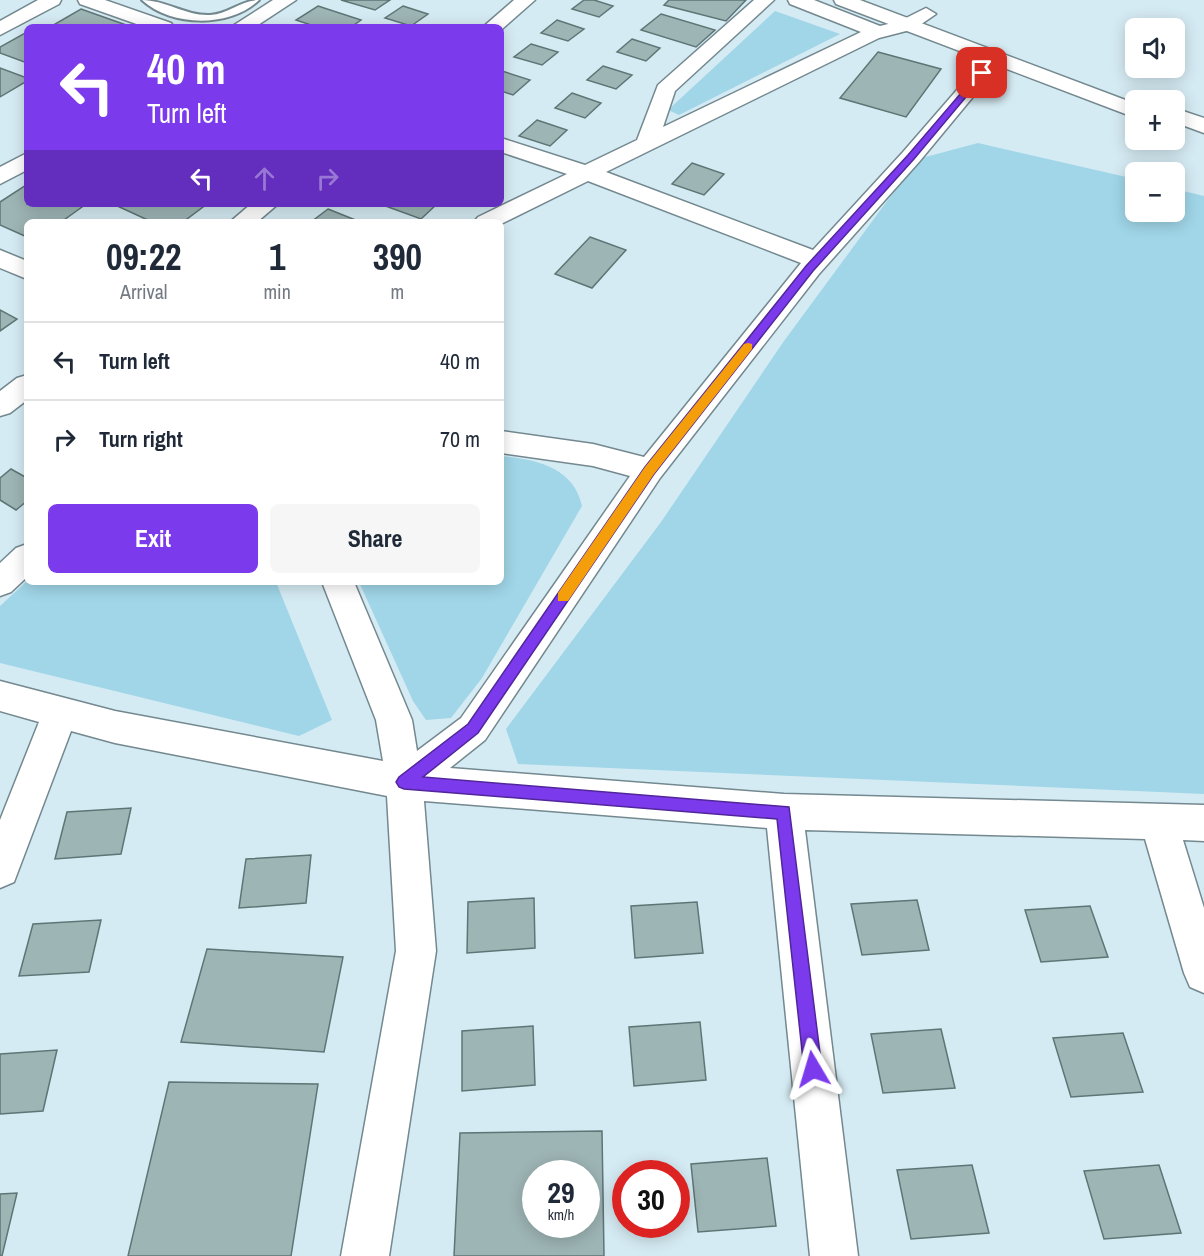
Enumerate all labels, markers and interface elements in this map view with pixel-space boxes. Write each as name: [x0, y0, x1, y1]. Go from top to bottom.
map controls: [1125, 18, 1185, 222]
button: sound: [1125, 18, 1185, 78]
text: 40 m: [147, 41, 226, 97]
pin: [956, 47, 1007, 98]
icon: left: [48, 48, 126, 126]
icon: arrive: [965, 56, 998, 89]
button: +: [1125, 90, 1185, 150]
text: Turn left: [147, 95, 226, 131]
icon: left: [185, 162, 218, 195]
icon: ahead: [248, 162, 281, 195]
icon: right: [311, 162, 344, 195]
button: −: [1125, 162, 1185, 222]
text: 09:22: [106, 233, 181, 281]
text: 1: [269, 233, 285, 281]
text: 390: [373, 233, 422, 281]
text: Arrival: [120, 278, 167, 305]
text: min: [263, 278, 291, 305]
text: m: [391, 278, 404, 305]
icon: left: [48, 345, 81, 378]
text: Turn left: [99, 346, 170, 376]
text: 40 m: [440, 346, 480, 376]
icon: right: [48, 423, 81, 456]
text: Turn right: [99, 424, 183, 454]
text: 70 m: [440, 424, 480, 454]
button: Exit: [48, 504, 258, 573]
button: Share: [270, 504, 480, 573]
position arrow: [781, 1037, 845, 1101]
speed limit sign: 30: [612, 1160, 690, 1238]
text: 29: [547, 1172, 575, 1212]
text: km/h: [548, 1204, 574, 1225]

